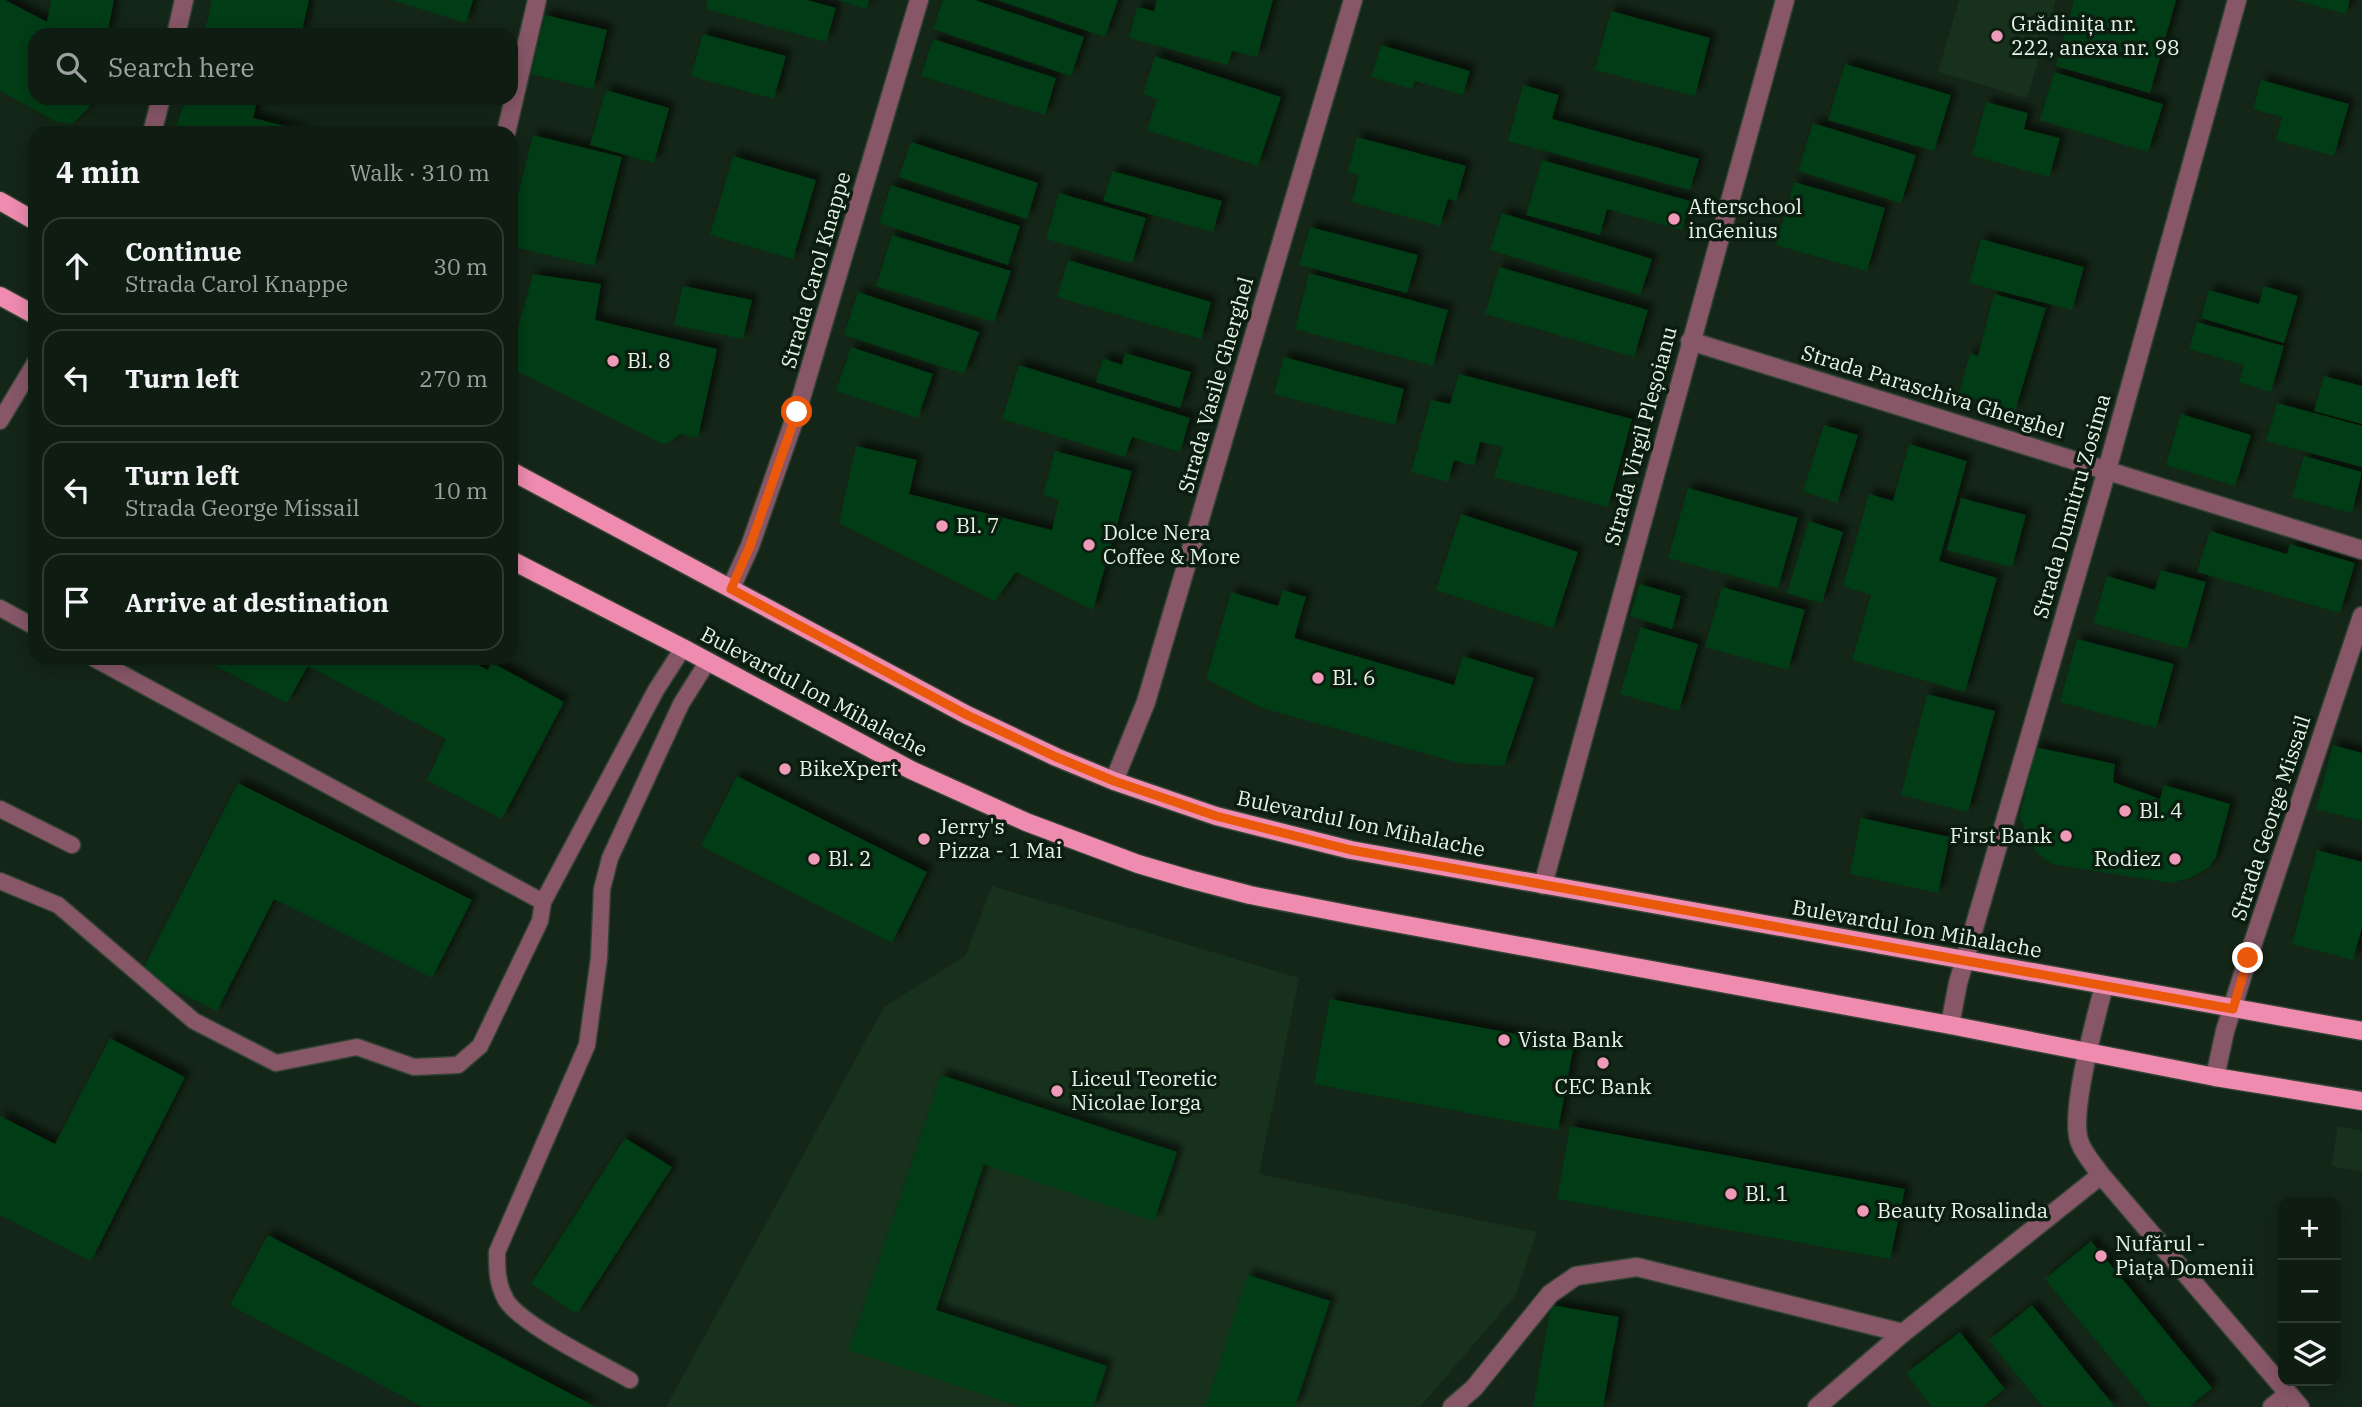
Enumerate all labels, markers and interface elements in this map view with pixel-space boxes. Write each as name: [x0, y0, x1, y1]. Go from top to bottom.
place label: Grădinița nr. 222, anexa nr. 98: [2011, 9, 2180, 61]
search box: [28, 28, 518, 105]
marker: Grădinița nr. 222, anexa nr. 98: [1989, 28, 2005, 44]
icon: search: [52, 48, 90, 86]
text: Search here: [108, 50, 254, 84]
text: 4 min: [56, 152, 140, 191]
text: Walk · 310 m: [349, 157, 490, 187]
street label: Strada Carol Knappe: [774, 168, 857, 371]
place label: Afterschool inGenius: [1688, 192, 1802, 244]
marker: Afterschool inGenius: [1666, 211, 1682, 227]
text: Continue: [125, 234, 242, 268]
icon: ahead: [58, 247, 96, 285]
text: 30 m: [433, 251, 488, 281]
text: Strada Carol Knappe: [125, 268, 348, 298]
street label: Strada Vasile Gherghel: [1171, 273, 1259, 496]
street label: Strada Virgil Pleșoianu: [1597, 323, 1683, 548]
street label: Strada Paraschiva Gherghel: [1798, 338, 2068, 444]
place label: Bl. 8: [627, 346, 671, 374]
marker: Bl. 8: [605, 353, 621, 369]
icon: left: [58, 359, 96, 397]
text: Turn left: [125, 361, 239, 395]
text: 270 m: [419, 363, 488, 393]
street label: Strada Dumitru Zosima: [2026, 390, 2117, 621]
route start: [781, 396, 812, 427]
text: Turn left: [125, 458, 239, 492]
icon: left: [58, 471, 96, 509]
text: 10 m: [433, 475, 488, 505]
text: Strada George Missail: [125, 492, 360, 522]
place label: Bl. 7: [956, 511, 1000, 539]
marker: Bl. 7: [934, 518, 950, 534]
place label: Dolce Nera Coffee & More: [1103, 518, 1240, 570]
marker: Dolce Nera Coffee & More: [1081, 537, 1097, 553]
icon: arrive: [58, 583, 96, 621]
text: Arrive at destination: [125, 585, 389, 619]
street label: Bulevardul Ion Mihalache: [696, 619, 933, 763]
place label: Bl. 6: [1332, 663, 1376, 691]
marker: Bl. 6: [1310, 670, 1326, 686]
street label: Strada George Missail: [2224, 711, 2316, 924]
place label: BikeXpert: [799, 754, 898, 782]
marker: BikeXpert: [777, 761, 793, 777]
street label: Bulevardul Ion Mihalache: [1235, 783, 1488, 863]
place label: Bl. 4: [2139, 796, 2183, 824]
marker: Bl. 4: [2117, 803, 2133, 819]
place label: Jerry's Pizza - 1 Mai: [938, 812, 1062, 864]
place label: First Bank: [1950, 821, 2053, 849]
marker: First Bank: [2058, 828, 2074, 844]
marker: Jerry's Pizza - 1 Mai: [916, 831, 932, 847]
place label: Bl. 2: [828, 844, 872, 872]
place label: Rodiez: [2094, 844, 2161, 872]
marker: Bl. 2: [806, 851, 822, 867]
marker: Rodiez: [2167, 851, 2183, 867]
street label: Bulevardul Ion Mihalache: [1790, 892, 2044, 964]
route end: [2232, 942, 2263, 973]
place label: Vista Bank: [1518, 1025, 1624, 1053]
marker: Vista Bank: [1496, 1032, 1512, 1048]
marker: CEC Bank: [1595, 1055, 1611, 1071]
place label: Liceul Teoretic Nicolae Iorga: [1071, 1064, 1217, 1116]
place label: CEC Bank: [1555, 1072, 1652, 1100]
marker: Liceul Teoretic Nicolae Iorga: [1049, 1083, 1065, 1099]
place label: Bl. 1: [1745, 1179, 1789, 1207]
marker: Bl. 1: [1723, 1186, 1739, 1202]
place label: Beauty Rosalinda: [1877, 1196, 2048, 1224]
map controls: [2278, 1197, 2341, 1386]
button: +: [2278, 1197, 2341, 1260]
marker: Beauty Rosalinda: [1855, 1203, 1871, 1219]
place label: Nufărul - Piața Domenii: [2115, 1229, 2254, 1281]
marker: Nufărul - Piața Domenii: [2093, 1248, 2109, 1264]
button: −: [2278, 1260, 2341, 1323]
button: layers: [2278, 1323, 2341, 1386]

